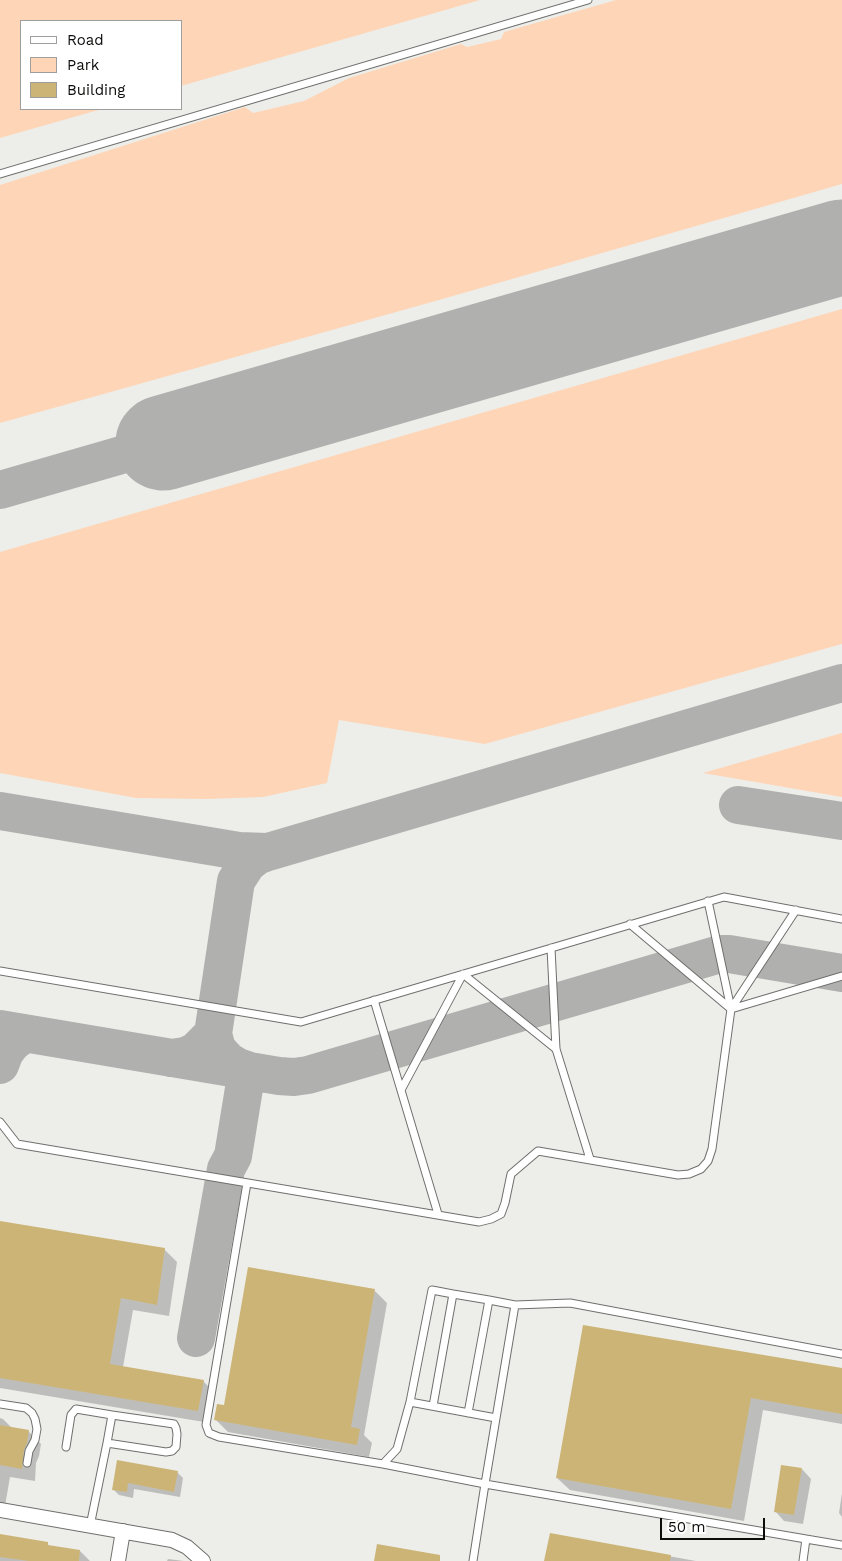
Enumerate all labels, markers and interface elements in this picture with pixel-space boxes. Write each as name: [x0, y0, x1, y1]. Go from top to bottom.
legend: [20, 20, 182, 110]
text: Road: [67, 31, 104, 49]
text: Park: [67, 56, 99, 74]
text: Building: [67, 81, 125, 99]
scale bar: [662, 1508, 767, 1540]
text: 50 m: [668, 1518, 705, 1536]

